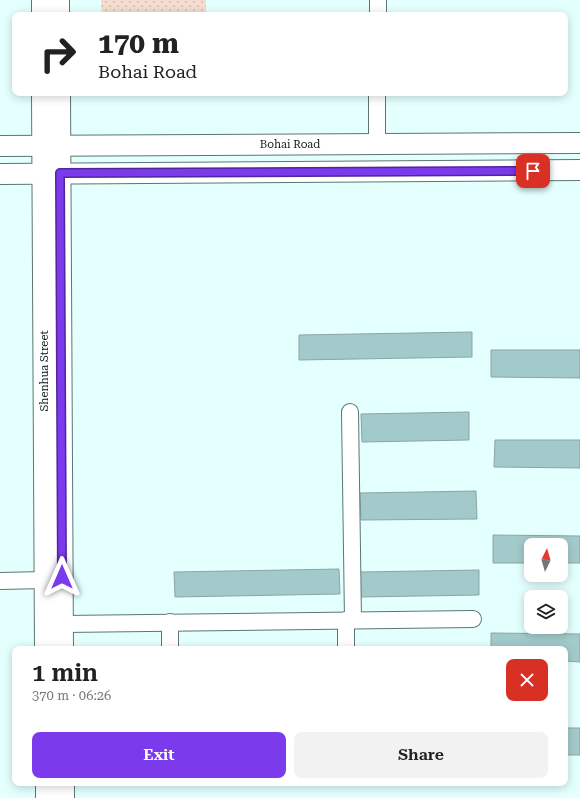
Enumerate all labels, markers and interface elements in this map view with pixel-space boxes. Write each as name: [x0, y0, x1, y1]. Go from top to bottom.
text: 170 m: [98, 27, 179, 60]
icon: right: [32, 28, 84, 80]
text: Bohai Road: [98, 61, 197, 82]
street label: Bohai Road: [260, 138, 320, 151]
pin: [516, 154, 550, 188]
icon: arrive: [522, 160, 544, 182]
street label: Shenhua Street: [38, 330, 51, 412]
north arrow: [524, 538, 568, 582]
map controls: [524, 538, 568, 634]
position arrow: [41, 556, 83, 598]
button: layers: [524, 590, 568, 634]
text: 1 min: [32, 659, 98, 687]
button: close: [506, 659, 548, 701]
text: 370 m · 06:26: [32, 688, 111, 703]
button: Exit: [32, 732, 286, 778]
button: Share: [294, 732, 548, 778]

